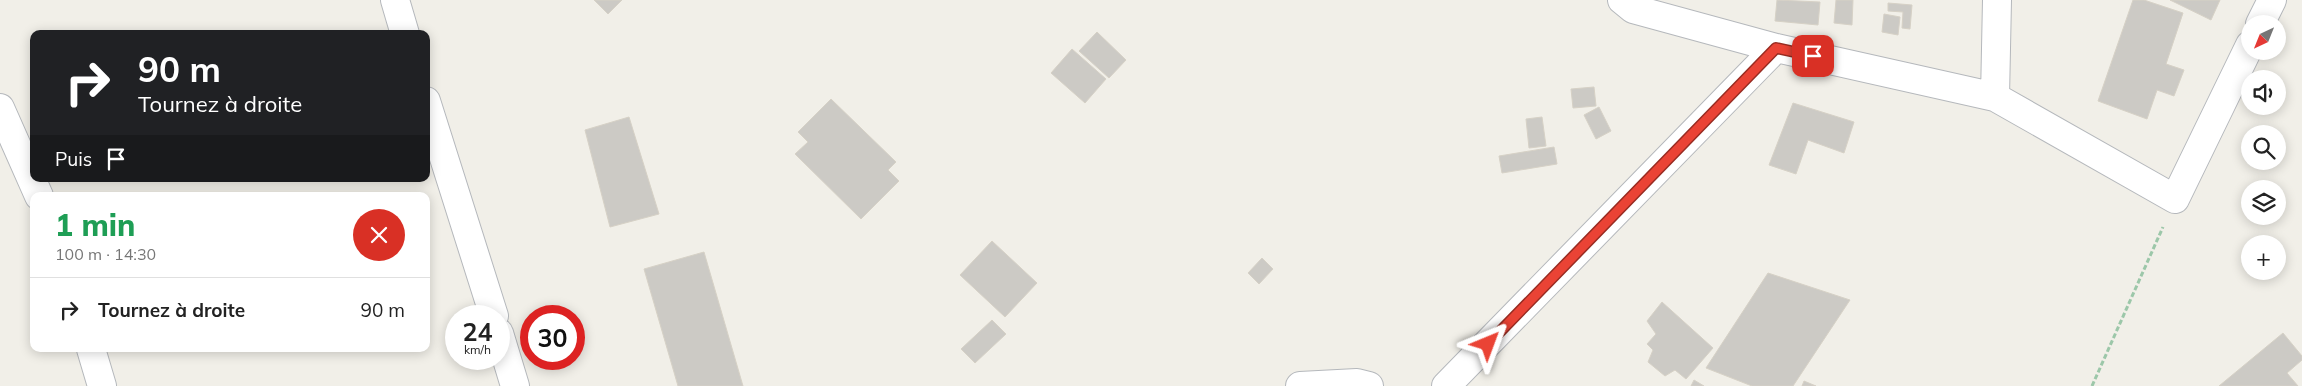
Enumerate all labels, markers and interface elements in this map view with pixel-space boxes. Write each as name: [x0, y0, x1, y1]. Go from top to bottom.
north arrow: [2241, 15, 2286, 60]
map controls: [2241, 15, 2286, 280]
pin: [1792, 35, 1834, 77]
icon: arrive: [1799, 42, 1827, 70]
text: 90 m: [138, 47, 221, 91]
icon: right: [55, 50, 120, 115]
button: sound: [2241, 70, 2286, 115]
text: Tournez à droite: [138, 90, 302, 118]
button: search: [2241, 125, 2286, 170]
icon: arrive: [102, 145, 130, 173]
text: Puis: [55, 147, 92, 171]
button: layers: [2241, 180, 2286, 225]
text: 1 min: [55, 206, 135, 244]
button: close: [353, 209, 405, 261]
button: +: [2241, 235, 2286, 280]
text: 100 m · 14:30: [55, 244, 156, 264]
icon: right: [55, 296, 83, 324]
text: Tournez à droite: [98, 298, 245, 322]
text: 90 m: [361, 298, 405, 322]
speed limit sign: 30: [520, 305, 585, 370]
text: 24: [462, 316, 493, 347]
position arrow: [1461, 317, 1513, 369]
text: km/h: [464, 342, 491, 357]

